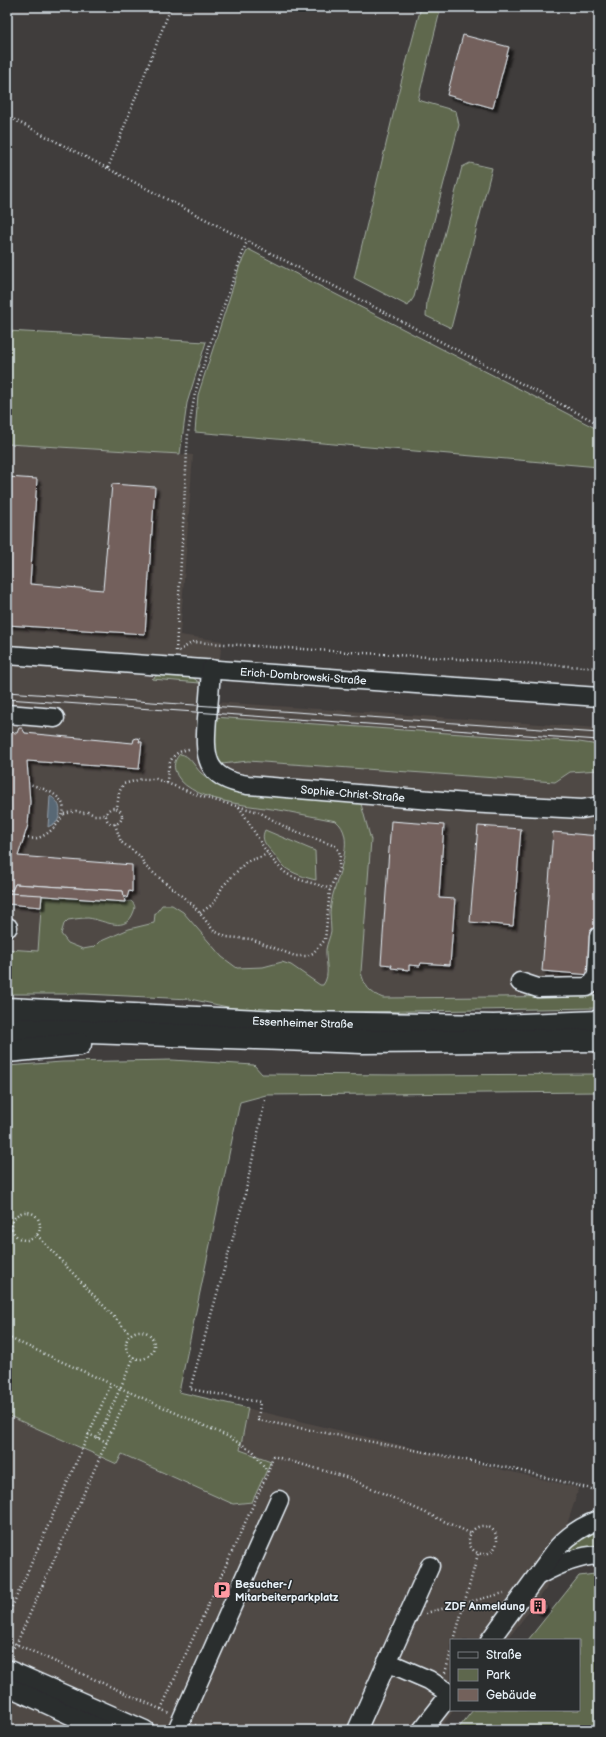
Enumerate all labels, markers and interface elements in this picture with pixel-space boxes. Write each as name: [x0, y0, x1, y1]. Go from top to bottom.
street label: Erich-Dombrowski-Straße: [240, 665, 367, 687]
street label: Sophie-Christ-Straße: [300, 783, 406, 804]
street label: Essenheimer Straße: [252, 1014, 354, 1030]
place label: Besucher-/ Mitarbeiterparkplatz: [235, 1578, 339, 1604]
parking icon: Besucher-/ Mitarbeiterparkplatz: [212, 1580, 232, 1600]
building icon: ZDF Anmeldung: [528, 1596, 548, 1616]
place label: ZDF Anmeldung: [445, 1600, 525, 1613]
legend: [450, 1639, 580, 1711]
text: Straße: [486, 1648, 522, 1663]
text: Park: [486, 1668, 510, 1683]
text: Gebäude: [486, 1688, 536, 1703]

